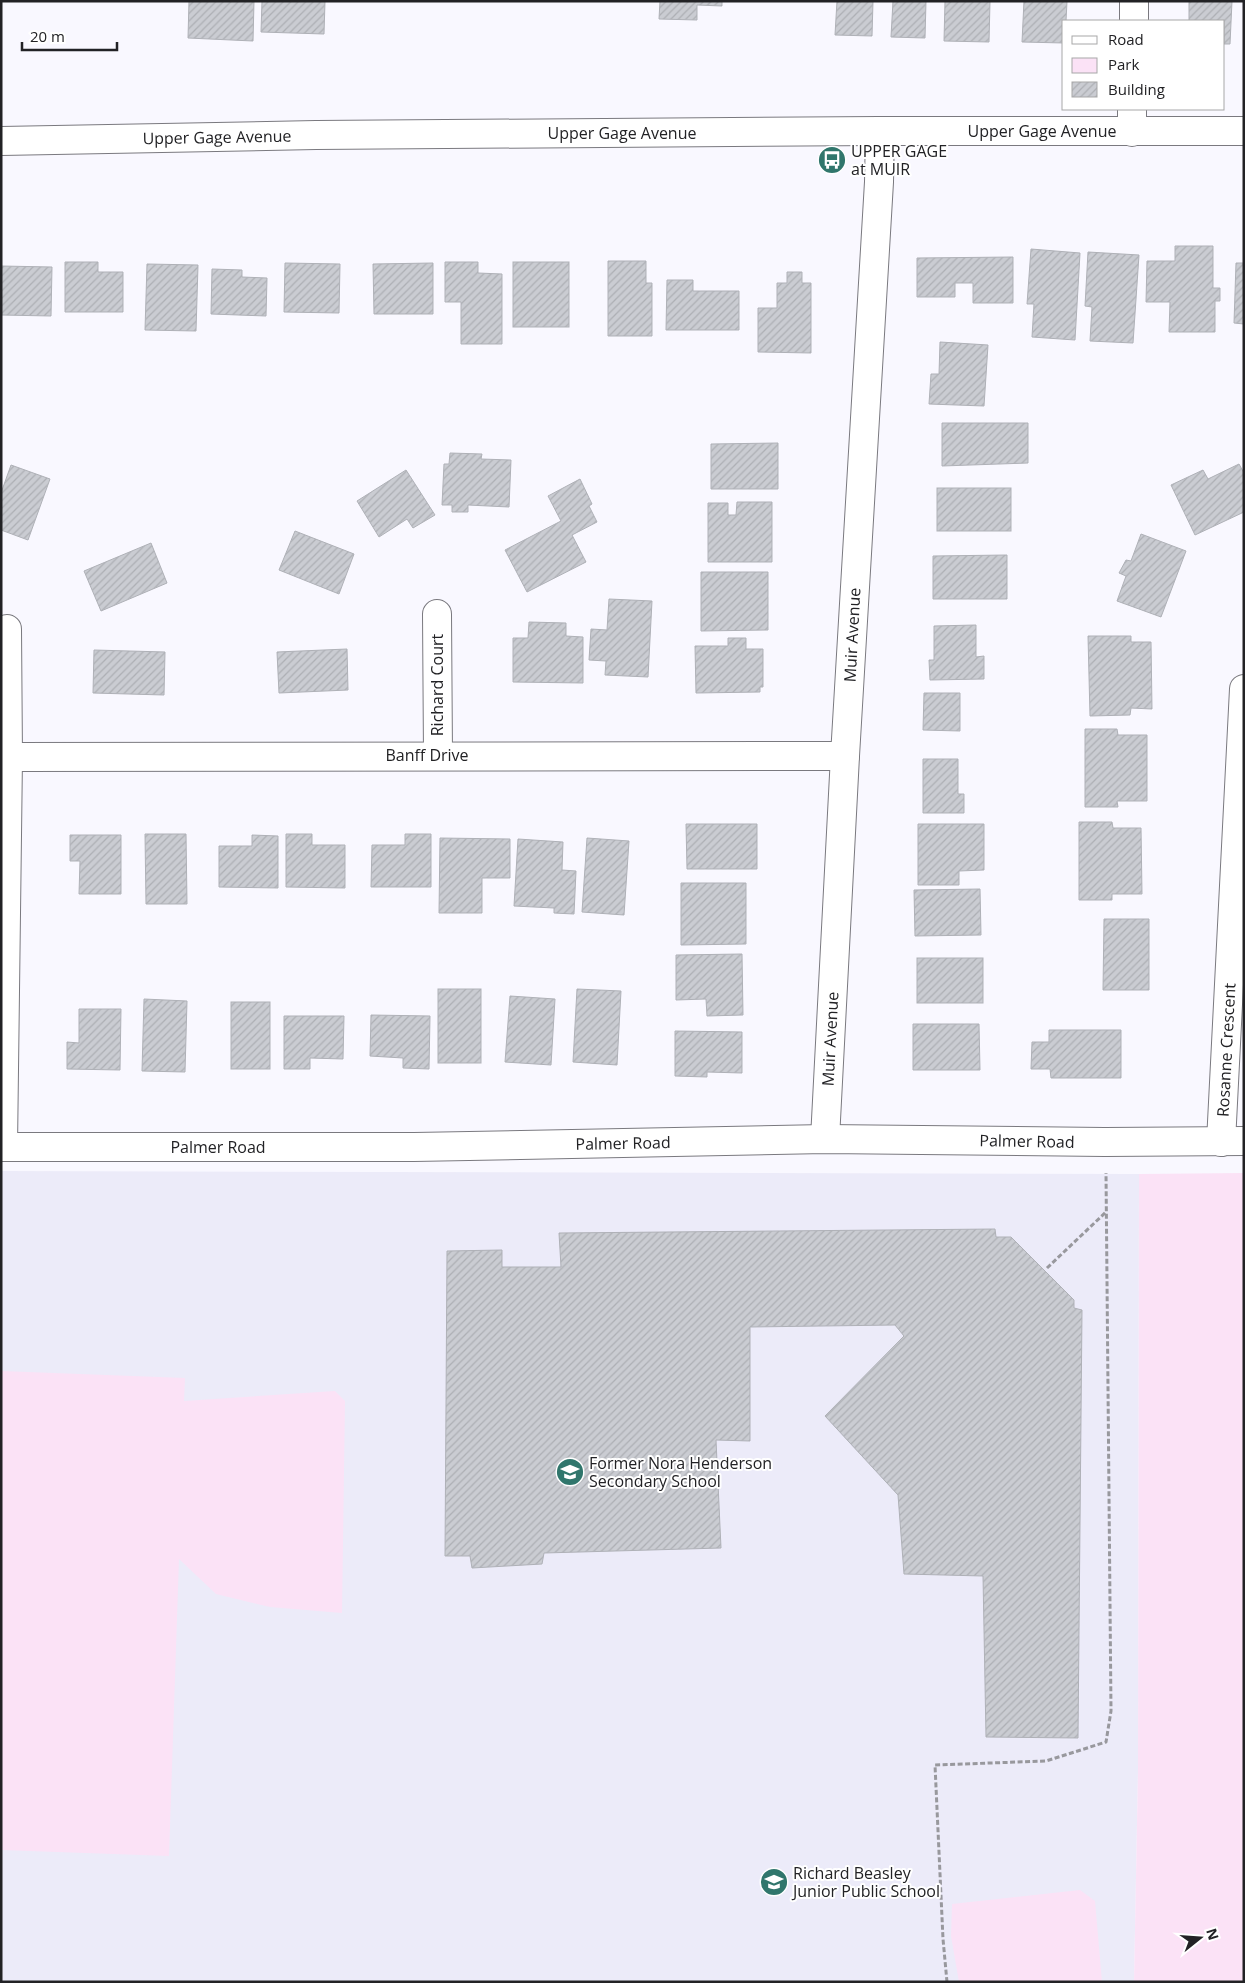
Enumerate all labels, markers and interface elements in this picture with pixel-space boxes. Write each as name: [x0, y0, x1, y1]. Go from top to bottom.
scale bar: [22, 20, 118, 52]
legend: [1062, 20, 1225, 110]
text: 20 m: [30, 26, 65, 46]
text: Road: [1108, 29, 1144, 49]
text: Park: [1108, 54, 1139, 74]
text: Building: [1108, 79, 1165, 99]
street label: Upper Gage Avenue: [968, 120, 1117, 142]
street label: Upper Gage Avenue: [548, 122, 697, 144]
street label: Upper Gage Avenue: [142, 125, 292, 149]
place label: UPPER GAGE at MUIR: [851, 140, 947, 180]
bus stop icon: UPPER GAGE at MUIR: [817, 145, 847, 175]
street label: Muir Avenue: [839, 587, 865, 683]
street label: Richard Court: [426, 633, 448, 736]
street label: Banff Drive: [385, 744, 469, 766]
street label: Rosanne Crescent: [1212, 982, 1241, 1118]
street label: Muir Avenue: [817, 991, 843, 1087]
street label: Palmer Road: [979, 1129, 1075, 1153]
street label: Palmer Road: [575, 1131, 671, 1155]
street label: Palmer Road: [170, 1136, 266, 1158]
place label: Former Nora Henderson Secondary School: [589, 1452, 772, 1492]
school or university icon: Former Nora Henderson Secondary School: [555, 1457, 585, 1487]
place label: Richard Beasley Junior Public School: [791, 1862, 940, 1902]
school or university icon: Richard Beasley Junior Public School: [759, 1867, 789, 1897]
north arrow: [1175, 1913, 1225, 1963]
text: N: [1202, 1926, 1224, 1942]

